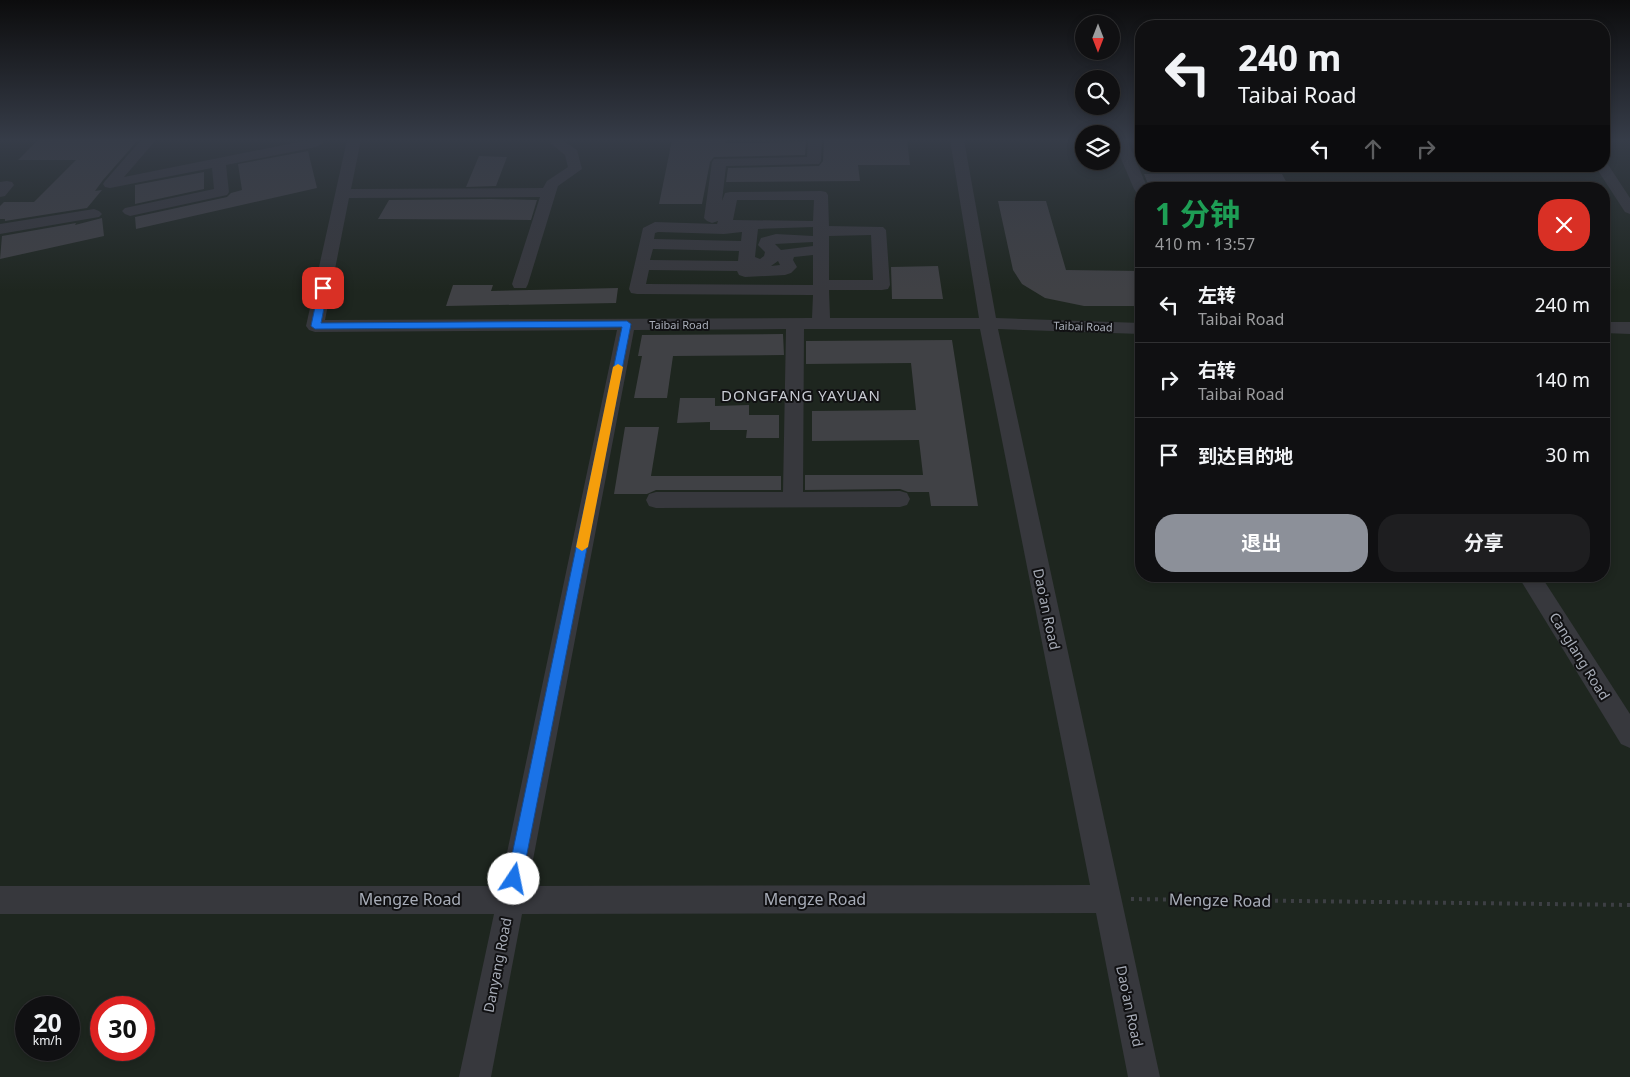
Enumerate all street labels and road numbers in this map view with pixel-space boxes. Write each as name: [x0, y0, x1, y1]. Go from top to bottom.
street label: Taibai Road: [649, 317, 709, 332]
street label: Taibai Road: [1053, 317, 1113, 335]
street label: Dao'an Road: [1029, 567, 1065, 651]
street label: Canglang Road: [1545, 609, 1615, 703]
street label: Mengze Road: [359, 888, 461, 910]
street label: Mengze Road: [764, 888, 866, 910]
street label: Mengze Road: [1169, 888, 1271, 912]
street label: Danyang Road: [478, 916, 516, 1014]
street label: Dao'an Road: [1112, 964, 1148, 1048]

